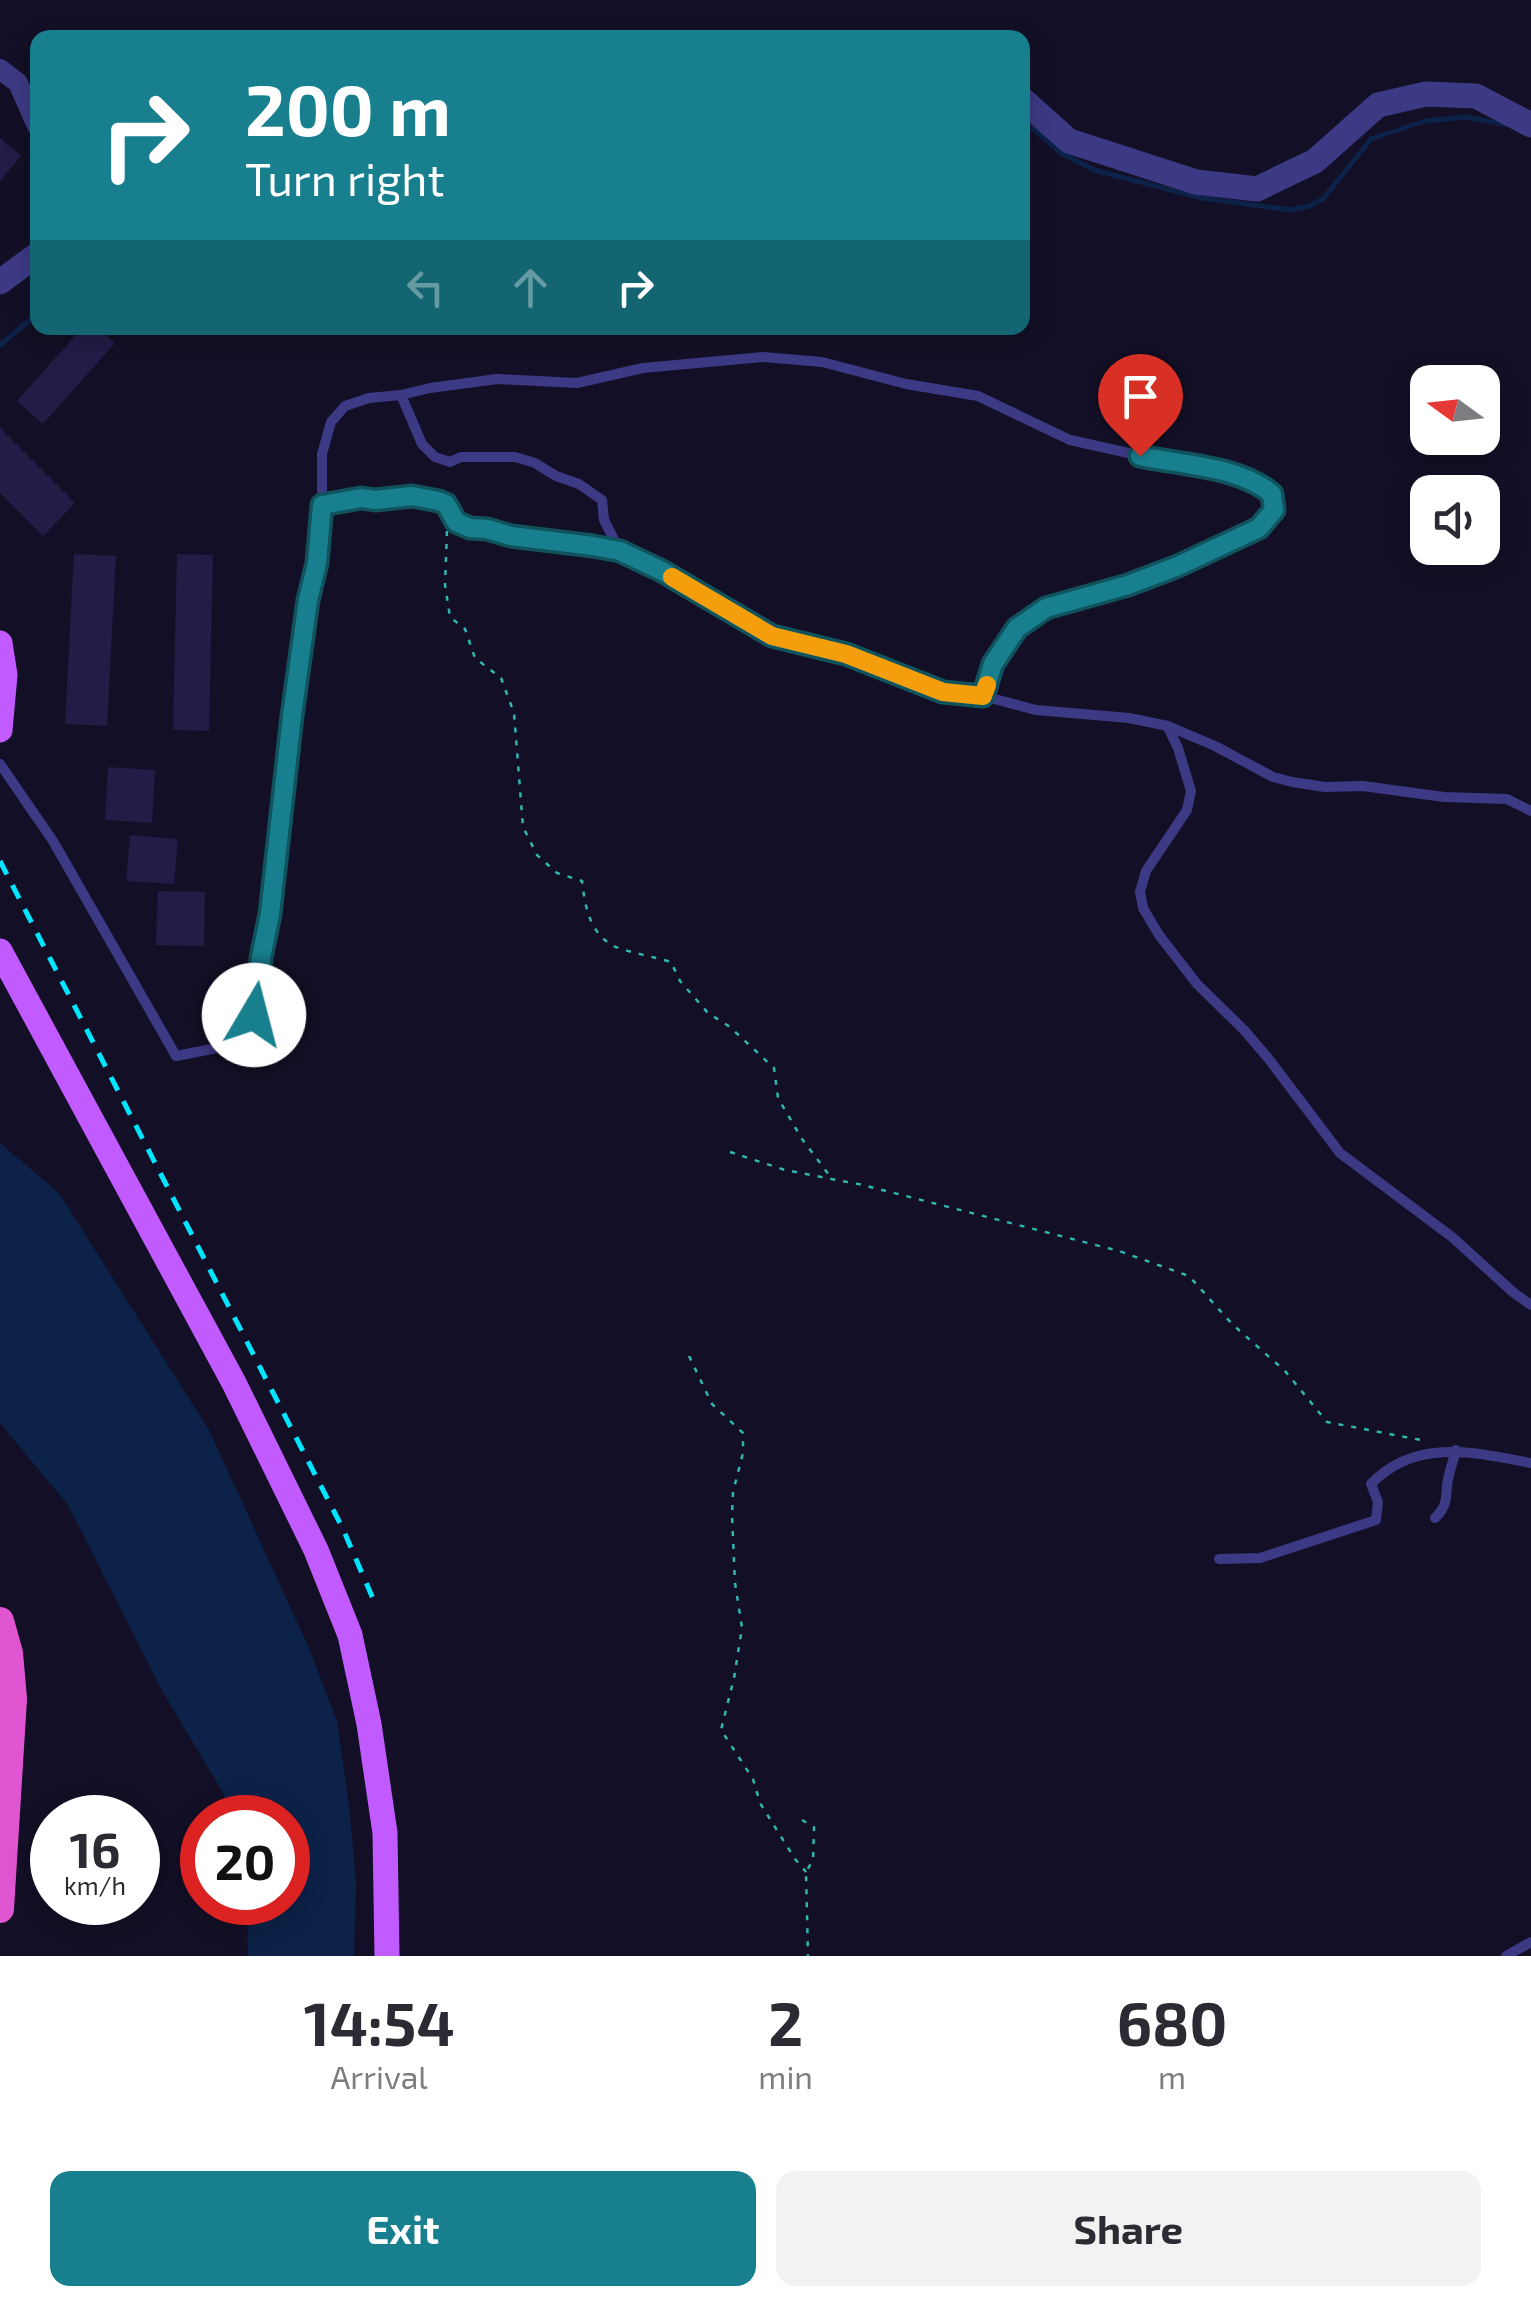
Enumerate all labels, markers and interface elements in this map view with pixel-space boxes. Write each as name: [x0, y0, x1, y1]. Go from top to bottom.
text: 200 m: [245, 66, 451, 150]
icon: right: [80, 70, 210, 200]
text: Turn right: [245, 151, 445, 205]
icon: left: [398, 260, 453, 315]
icon: ahead: [503, 260, 558, 315]
icon: right: [608, 260, 663, 315]
pin: [1098, 354, 1183, 457]
north arrow: [1410, 365, 1500, 455]
map controls: [1410, 365, 1500, 565]
icon: arrive: [1113, 369, 1168, 424]
button: sound: [1410, 475, 1500, 565]
position arrow: [202, 963, 306, 1067]
speed limit sign: 20: [180, 1795, 310, 1925]
text: 16: [69, 1818, 121, 1878]
text: km/h: [64, 1870, 126, 1900]
text: 14:54: [304, 1986, 455, 2058]
text: 2: [768, 1986, 803, 2058]
text: 680: [1117, 1986, 1227, 2058]
text: Arrival: [330, 2057, 428, 2095]
text: min: [758, 2057, 813, 2095]
text: m: [1158, 2057, 1186, 2095]
button: Exit: [50, 2171, 756, 2286]
button: Share: [776, 2171, 1481, 2286]

